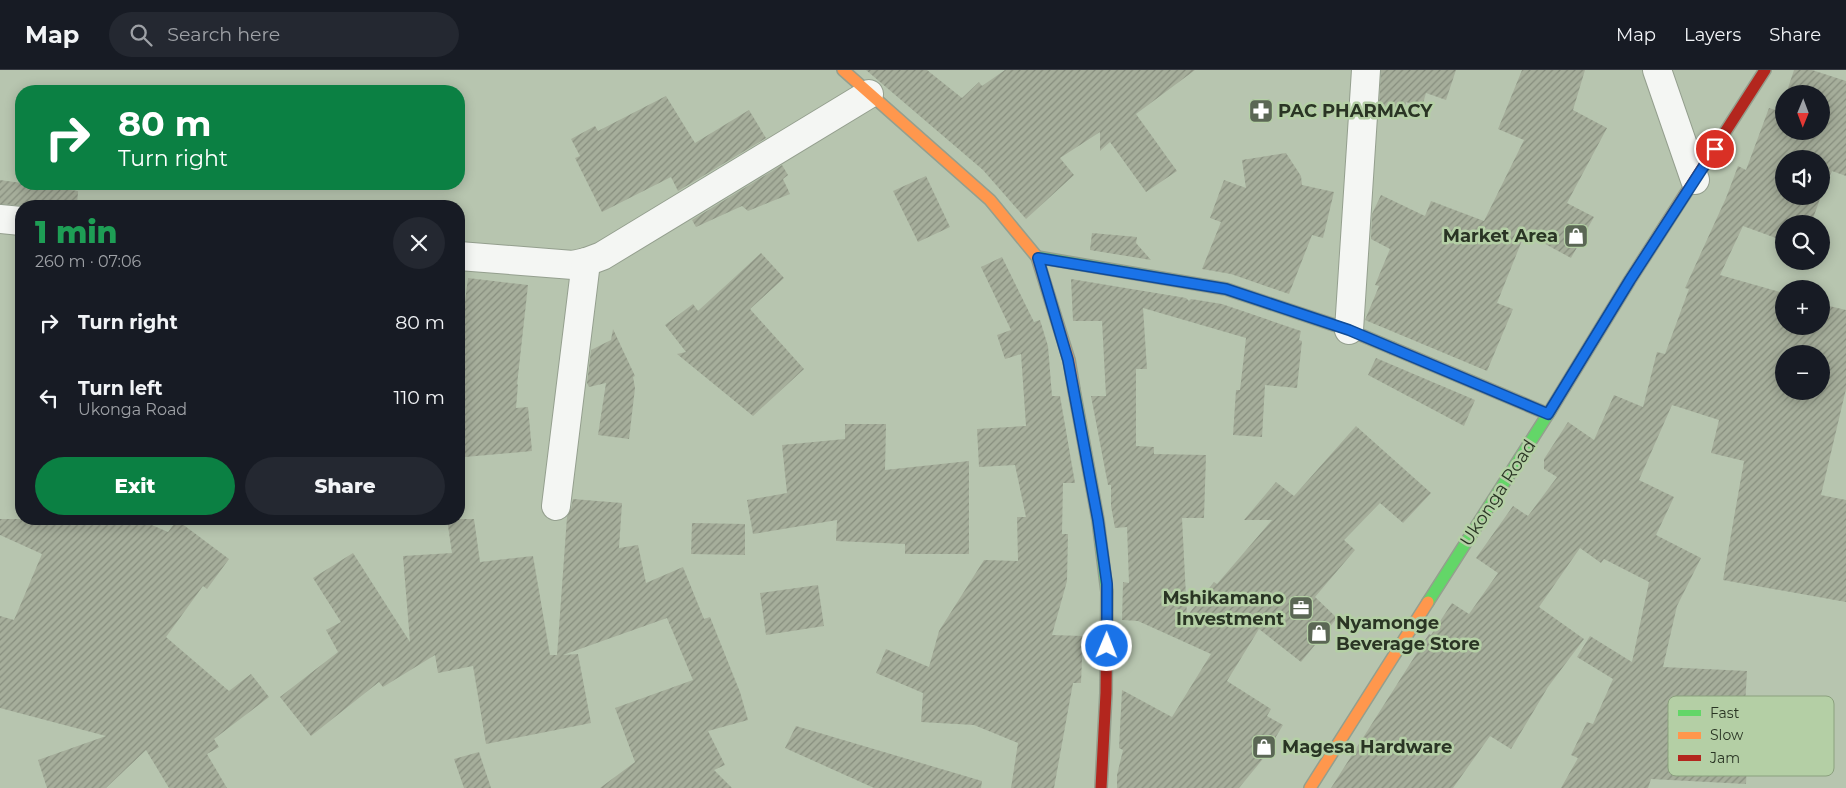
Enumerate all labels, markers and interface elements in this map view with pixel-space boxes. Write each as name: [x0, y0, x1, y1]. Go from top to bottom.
search box: [109, 12, 459, 57]
text: Map: [25, 20, 79, 49]
icon: search: [127, 21, 155, 49]
text: Search here: [167, 23, 280, 46]
text: Map: [1616, 24, 1656, 46]
text: Layers: [1684, 24, 1741, 46]
text: Share: [1769, 24, 1821, 46]
north arrow: [1775, 85, 1830, 140]
map controls: [1775, 85, 1830, 400]
pharmacy icon: PAC PHARMACY: [1248, 98, 1274, 124]
place label: PAC PHARMACY: [1278, 100, 1433, 122]
text: 80 m: [118, 102, 212, 145]
icon: right: [35, 105, 100, 170]
pin: [1694, 128, 1736, 170]
icon: arrive: [1701, 135, 1729, 163]
text: Turn right: [118, 145, 228, 172]
button: sound: [1775, 150, 1830, 205]
text: 1 min: [35, 214, 118, 251]
button: search: [1775, 215, 1830, 270]
button: close: [393, 217, 445, 269]
shop icon: Market Area: [1563, 223, 1589, 249]
place label: Market Area: [1443, 225, 1558, 247]
text: 260 m · 07:06: [35, 252, 141, 271]
button: +: [1775, 280, 1830, 335]
icon: right: [35, 309, 63, 337]
text: Turn right: [78, 311, 178, 334]
text: 80 m: [395, 311, 445, 334]
button: −: [1775, 345, 1830, 400]
text: Turn left: [78, 377, 163, 400]
icon: left: [35, 384, 63, 412]
text: 110 m: [394, 386, 445, 409]
text: Ukonga Road: [78, 400, 187, 419]
street label: Ukonga Road: [1455, 436, 1541, 550]
button: Exit: [35, 457, 235, 515]
button: Share: [245, 457, 445, 515]
place label: Mshikamano Investment: [1162, 587, 1284, 630]
office icon: Mshikamano Investment: [1288, 595, 1314, 621]
place label: Nyamonge Beverage Store: [1336, 612, 1480, 655]
position arrow: [1080, 619, 1132, 671]
shop icon: Nyamonge Beverage Store: [1306, 620, 1332, 646]
legend: [1668, 696, 1834, 776]
text: Fast: [1710, 704, 1740, 722]
text: Slow: [1710, 726, 1744, 744]
shop icon: Magesa Hardware: [1251, 734, 1277, 760]
place label: Magesa Hardware: [1282, 736, 1452, 758]
text: Jam: [1709, 749, 1740, 767]

